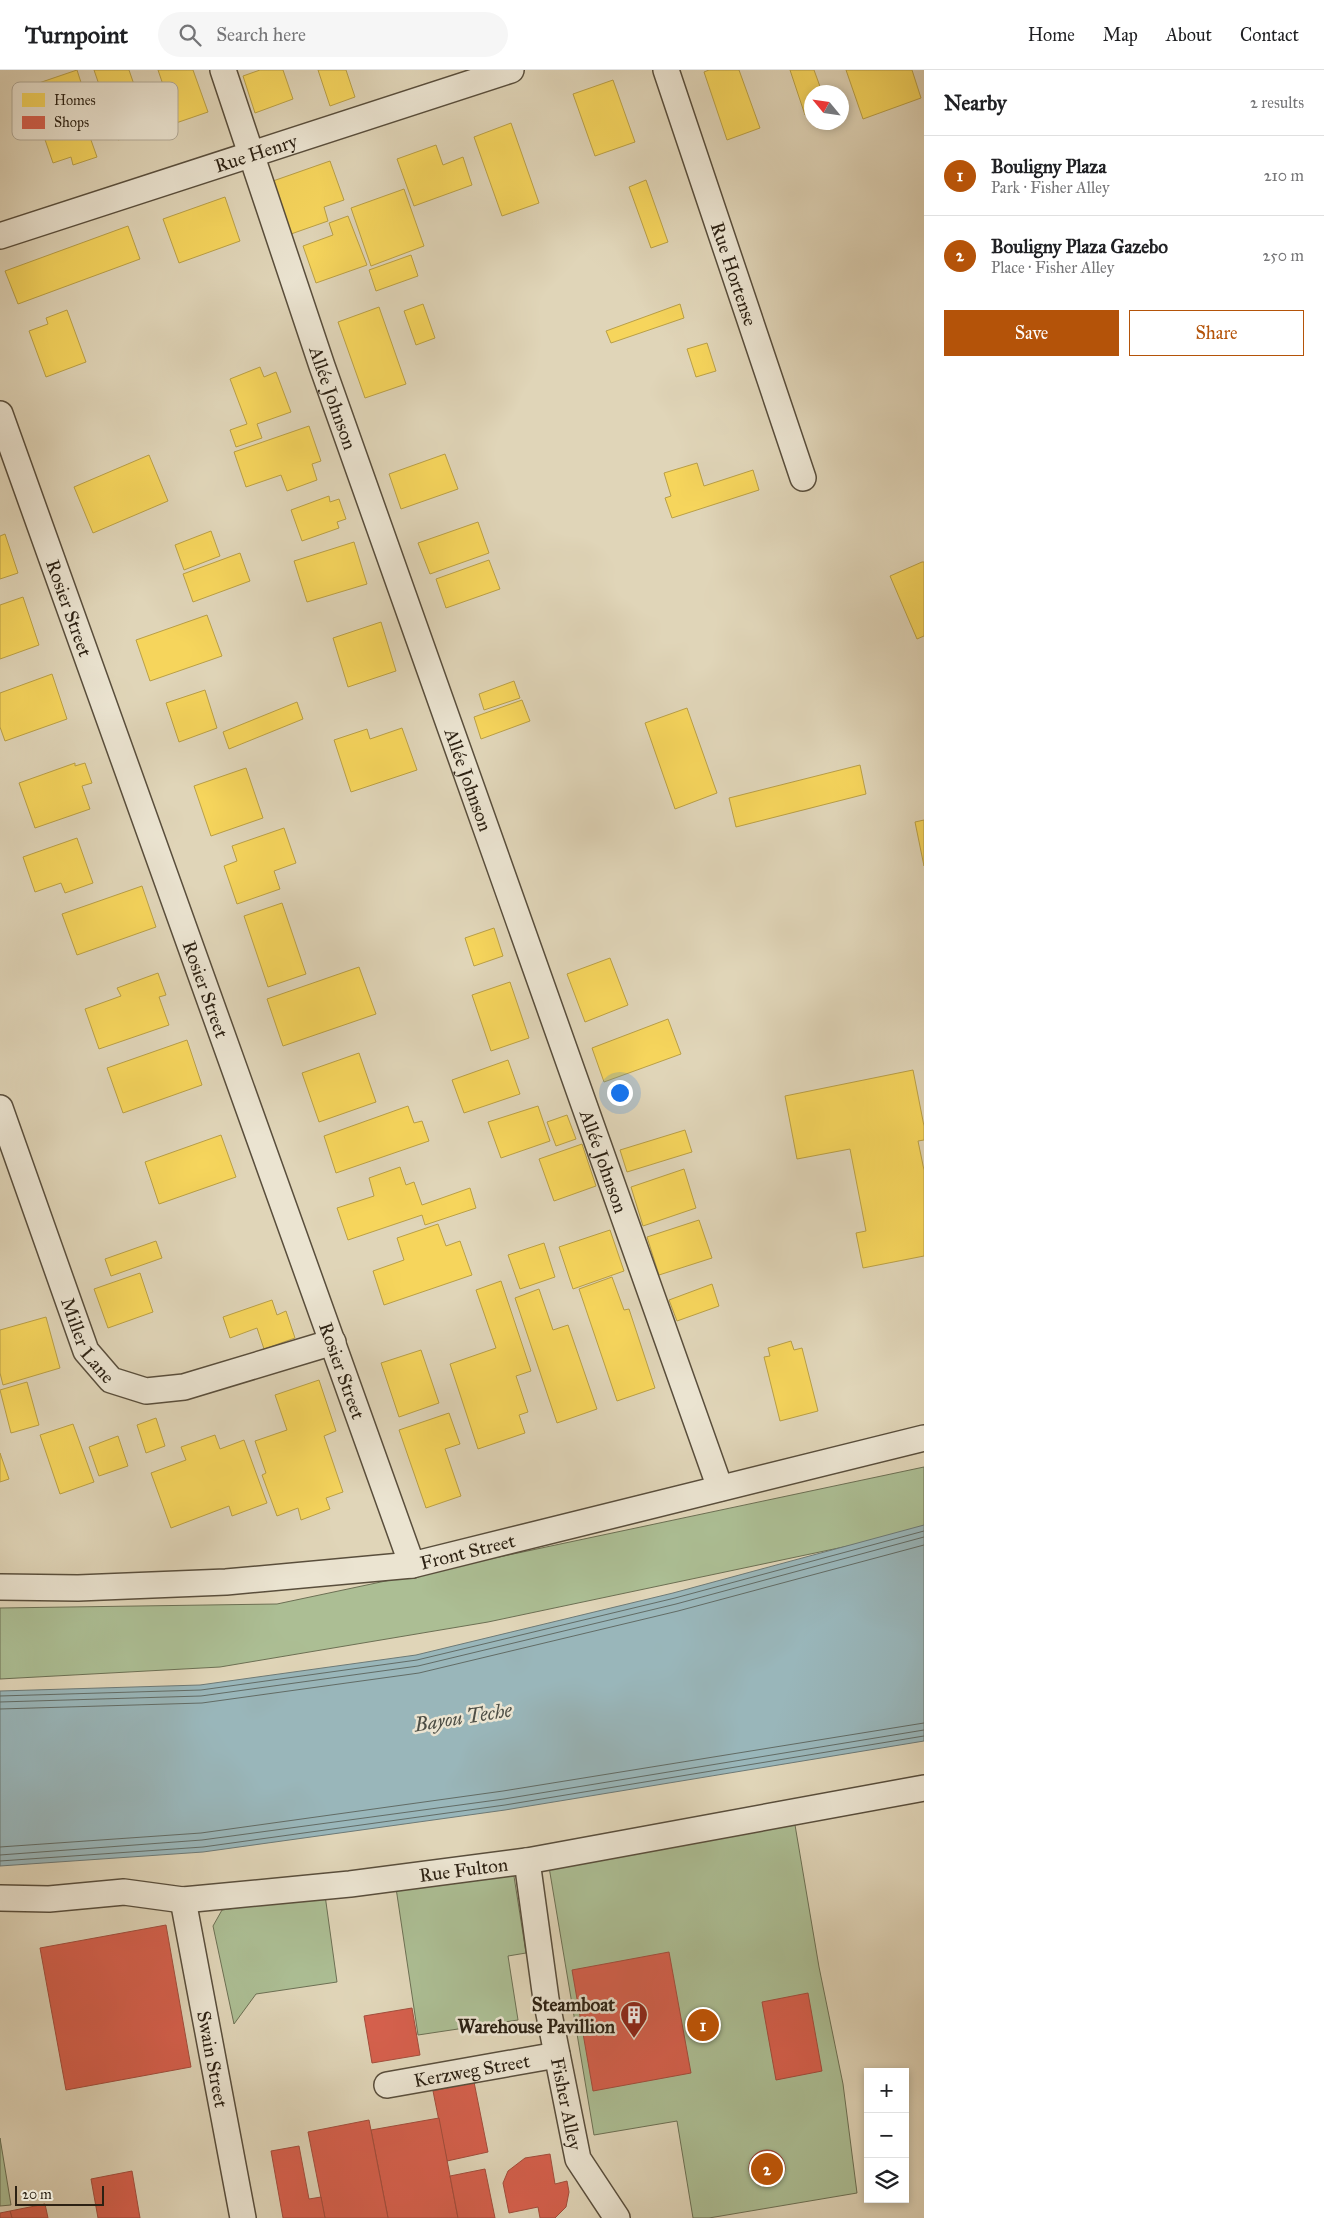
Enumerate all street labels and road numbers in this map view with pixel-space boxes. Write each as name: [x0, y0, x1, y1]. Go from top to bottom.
street label: Rue Henry: [212, 129, 301, 178]
street label: Rue Hortense: [706, 219, 762, 329]
street label: Allée Johnson: [304, 343, 362, 453]
street label: Rosier Street: [41, 557, 97, 660]
street label: Allée Johnson: [439, 724, 497, 834]
street label: Rosier Street: [178, 938, 233, 1041]
street label: Allée Johnson: [574, 1106, 632, 1216]
street label: Miller Lane: [56, 1295, 119, 1388]
street label: Rosier Street: [314, 1319, 370, 1423]
street label: Front Street: [418, 1529, 518, 1575]
street label: Rue Fulton: [418, 1853, 509, 1887]
street label: Swain Street: [192, 2009, 233, 2110]
street label: Kerzweg Street: [412, 2049, 532, 2092]
street label: Fisher Alley: [546, 2055, 587, 2153]

